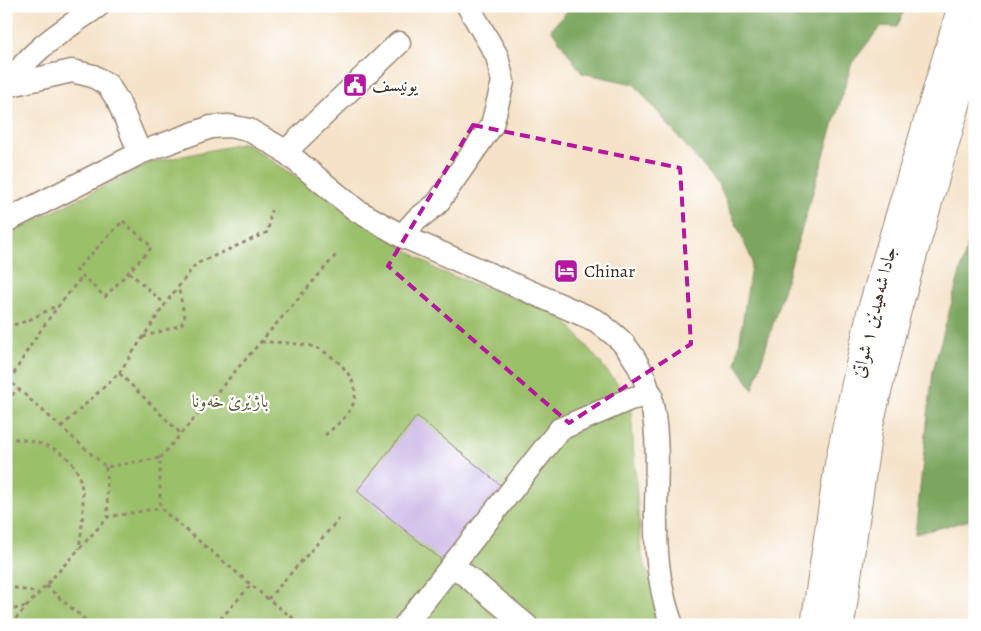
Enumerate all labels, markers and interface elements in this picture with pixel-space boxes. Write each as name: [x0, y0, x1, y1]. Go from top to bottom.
public building icon: يونيسف: [342, 72, 368, 98]
place label: يونيسف: [372, 73, 419, 97]
street label: جادا شەهیدێن ١ شواتێ: [846, 244, 902, 380]
hotel icon: Chinar: [553, 258, 579, 284]
place label: Chinar: [584, 259, 635, 283]
park label: باژێرێ خه‌ونا: [192, 389, 268, 413]

